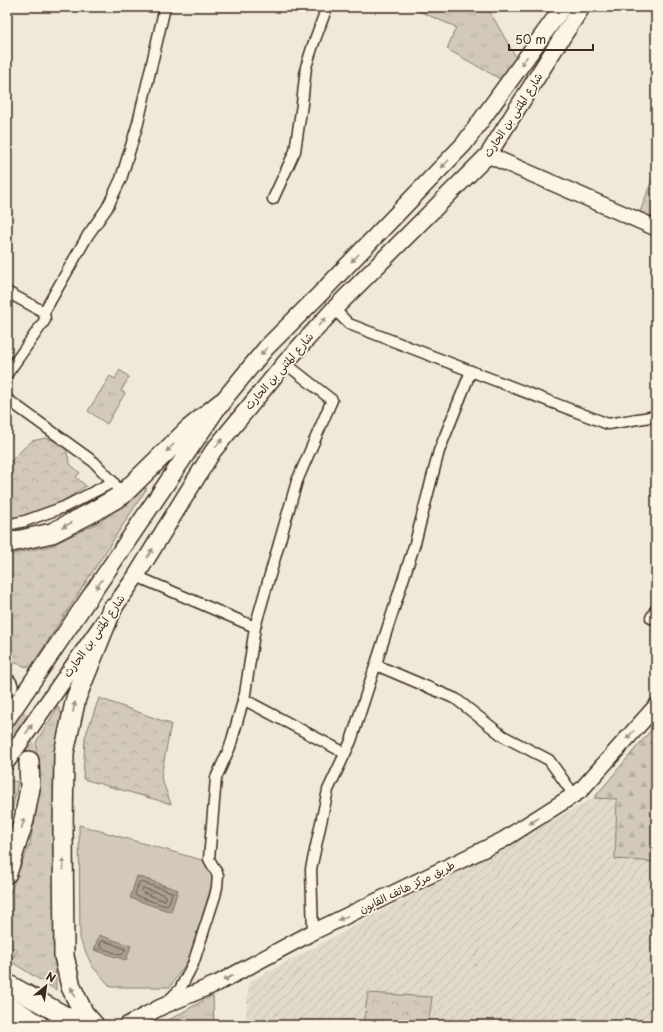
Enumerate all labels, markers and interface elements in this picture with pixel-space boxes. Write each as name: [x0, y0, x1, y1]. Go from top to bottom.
scale bar: [509, 26, 593, 52]
text: 50 m: [515, 30, 546, 48]
one-way arrow: [520, 56, 528, 67]
street label: شارع المثنى بن الحارث: [479, 69, 547, 161]
one-way arrow: [440, 159, 450, 169]
one-way arrow: [350, 253, 360, 263]
one-way arrow: [317, 317, 326, 328]
street label: شارع المثنى بن الحارث: [240, 328, 318, 414]
one-way arrow: [260, 346, 269, 355]
one-way arrow: [215, 437, 224, 448]
one-way arrow: [165, 443, 175, 453]
one-way arrow: [62, 522, 73, 529]
one-way arrow: [146, 548, 154, 558]
one-way arrow: [95, 578, 103, 589]
street label: شارع المثنى بن الحارث: [59, 591, 129, 681]
one-way arrow: [72, 700, 78, 713]
one-way arrow: [25, 724, 33, 734]
one-way arrow: [625, 730, 635, 740]
one-way arrow: [21, 817, 27, 829]
one-way arrow: [528, 817, 540, 824]
street label: طريق مركز هاتف القابون: [356, 856, 458, 917]
one-way arrow: [60, 857, 66, 870]
one-way arrow: [338, 915, 349, 921]
north arrow: [26, 966, 66, 1006]
text: N: [43, 967, 59, 987]
one-way arrow: [222, 974, 234, 981]
one-way arrow: [70, 986, 77, 998]

